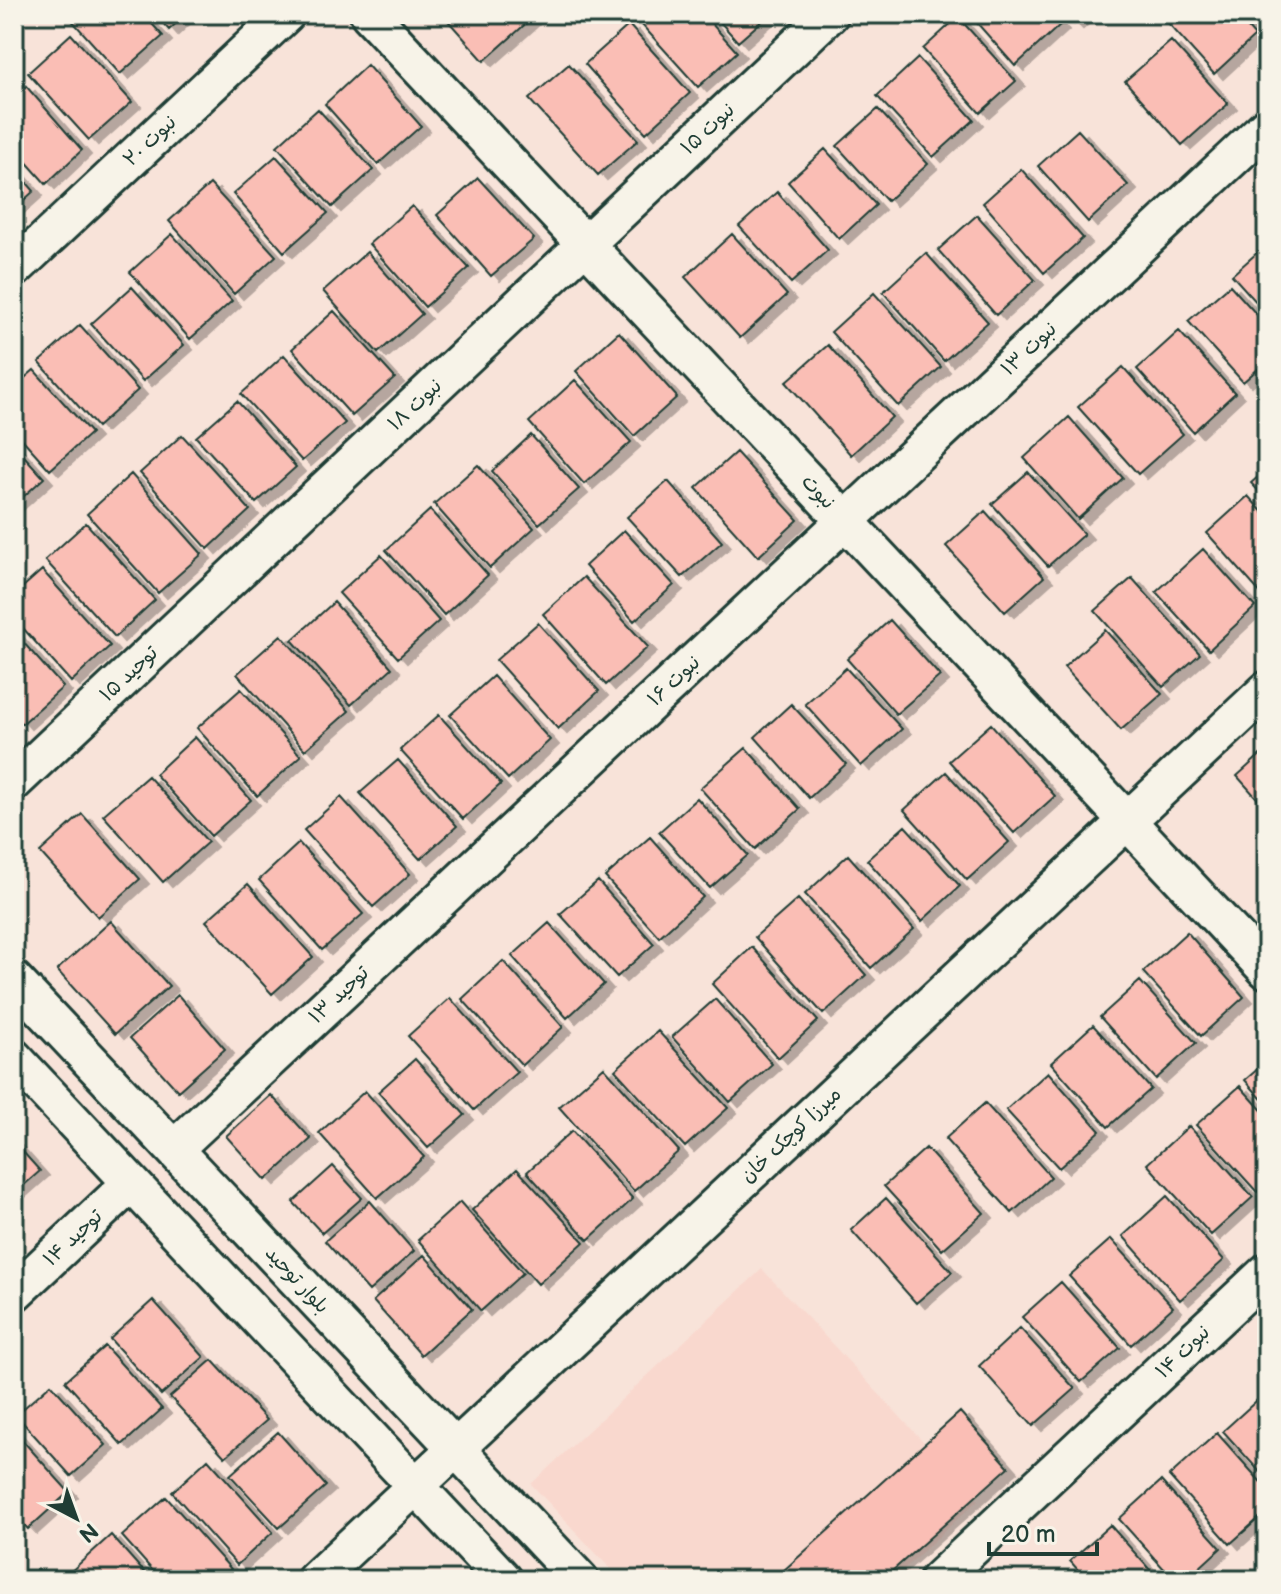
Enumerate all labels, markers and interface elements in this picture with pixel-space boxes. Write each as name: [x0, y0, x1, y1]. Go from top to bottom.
street label: نبوت ۱۵: [676, 98, 740, 160]
street label: نبوت ۲۰: [118, 110, 182, 172]
street label: نبوت ۱۳: [996, 317, 1062, 381]
street label: نبوت ۱۸: [383, 374, 447, 436]
street label: نبوت: [796, 470, 840, 514]
street label: توحید ۱۵: [95, 641, 163, 707]
street label: نبوت ۱۶: [643, 651, 705, 711]
street label: توحید ۱۳: [304, 961, 374, 1029]
street label: میرزا کوچک خان: [736, 1082, 846, 1188]
street label: توحید ۱۴: [39, 1205, 108, 1271]
street label: بلوار توحید: [260, 1241, 334, 1319]
street label: نبوت ۱۴: [1151, 1320, 1215, 1384]
north arrow: [36, 1478, 116, 1558]
scale bar: [989, 1506, 1097, 1556]
text: N: [73, 1516, 103, 1548]
text: 20 m: [1001, 1520, 1056, 1549]

